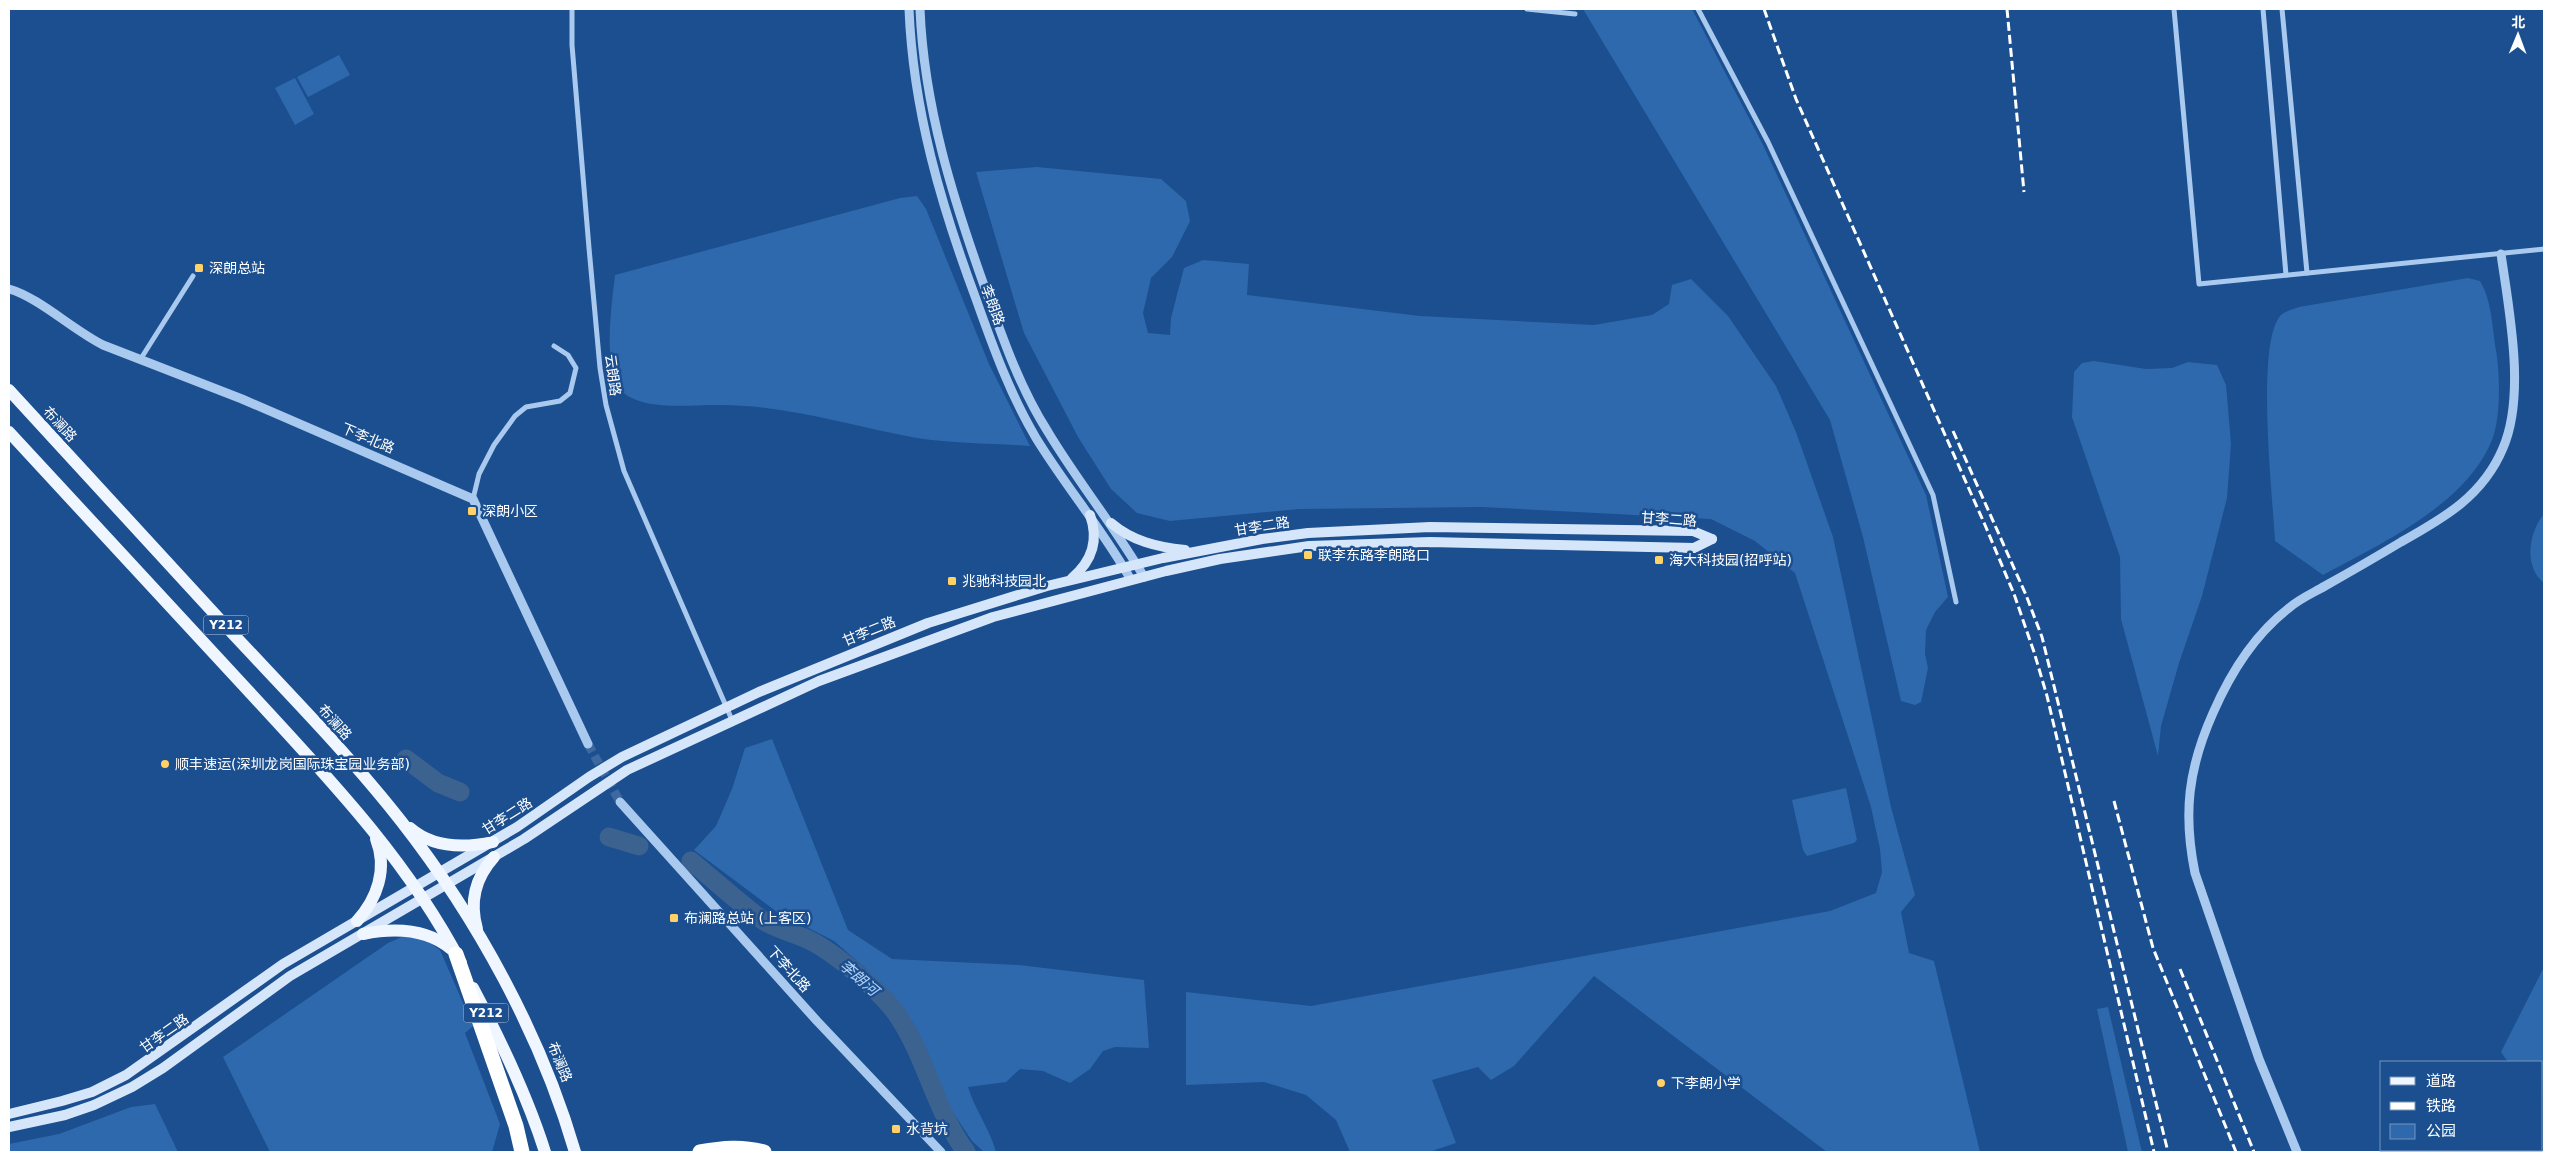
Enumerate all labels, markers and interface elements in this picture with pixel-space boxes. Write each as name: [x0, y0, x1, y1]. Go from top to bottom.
north arrow: [2493, 10, 2543, 60]
text: 北: [2511, 14, 2525, 30]
place label: 深朗总站: [209, 260, 265, 276]
marker: 深朗总站: [193, 262, 205, 274]
street label: 李朗路: [978, 283, 1008, 327]
street label: 云朗路: [602, 353, 624, 397]
street label: 布澜路: [40, 403, 80, 445]
street label: 下李北路: [339, 420, 397, 456]
place label: 深朗小区: [482, 503, 538, 519]
marker: 深朗小区: [466, 505, 478, 517]
street label: 甘李二路: [1641, 509, 1697, 529]
street label: 甘李二路: [1233, 514, 1291, 538]
place label: 联李东路李朗路口: [1318, 547, 1430, 563]
marker: 联李东路李朗路口: [1302, 549, 1314, 561]
place label: 海大科技园(招呼站): [1669, 552, 1792, 568]
marker: 海大科技园(招呼站): [1653, 554, 1665, 566]
place label: 兆驰科技园北: [962, 573, 1046, 589]
marker: 兆驰科技园北: [946, 575, 958, 587]
street label: 甘李二路: [840, 613, 898, 649]
road number: Y212: [204, 616, 248, 634]
street label: 布澜路: [315, 701, 355, 743]
place label: 顺丰速运(深圳龙岗国际珠宝园业务部): [175, 756, 410, 772]
marker: 顺丰速运(深圳龙岗国际珠宝园业务部): [159, 758, 171, 770]
street label: 甘李二路: [479, 794, 535, 838]
place label: 布澜路总站 (上客区): [684, 910, 811, 926]
marker: 布澜路总站 (上客区): [668, 912, 680, 924]
street label: 下李北路: [764, 943, 814, 995]
water label: 李朗河: [836, 956, 884, 1002]
road number: Y212: [464, 1004, 508, 1022]
street label: 甘李二路: [136, 1010, 192, 1056]
street label: 布澜路: [545, 1040, 575, 1084]
legend: [2380, 1061, 2543, 1151]
text: 道路: [2426, 1072, 2456, 1090]
place label: 下李朗小学: [1671, 1075, 1741, 1091]
marker: 下李朗小学: [1655, 1077, 1667, 1089]
text: 铁路: [2426, 1097, 2456, 1115]
place label: 水背坑: [906, 1121, 948, 1137]
text: 公园: [2426, 1122, 2456, 1140]
marker: 水背坑: [890, 1123, 902, 1135]

